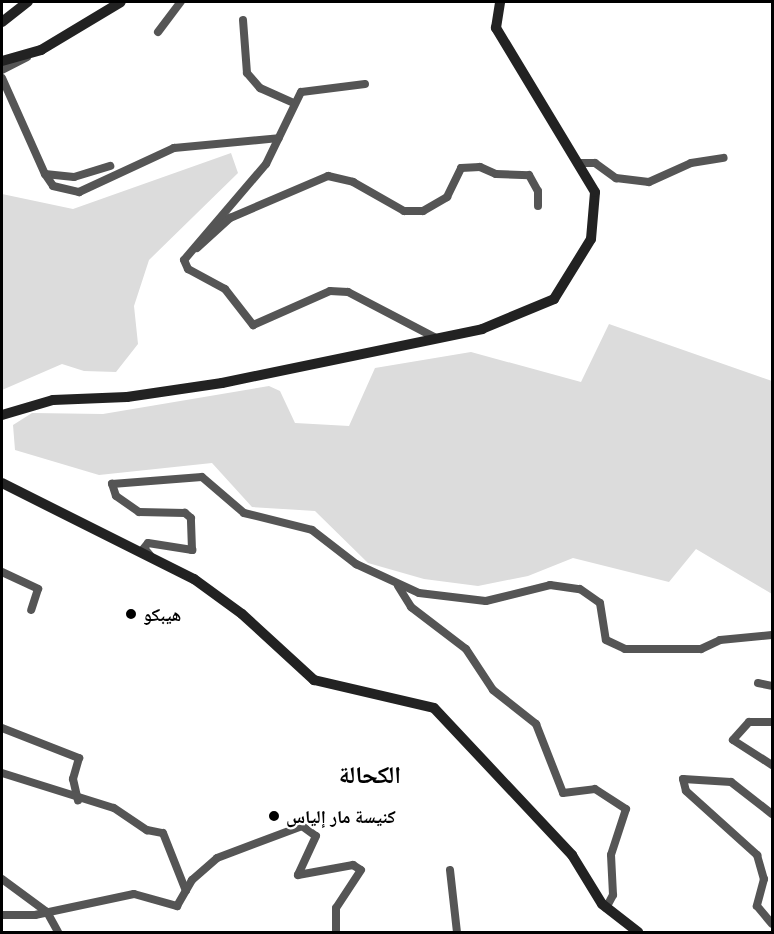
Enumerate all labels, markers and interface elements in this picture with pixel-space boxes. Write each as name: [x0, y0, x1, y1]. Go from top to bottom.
place label: هيبكو: [143, 603, 181, 625]
marker: هيبكو: [124, 607, 138, 621]
district label: الكحالة: [339, 760, 401, 788]
place label: كنيسة مار إلياس: [286, 805, 396, 827]
marker: كنيسة مار إلياس: [267, 809, 281, 823]

